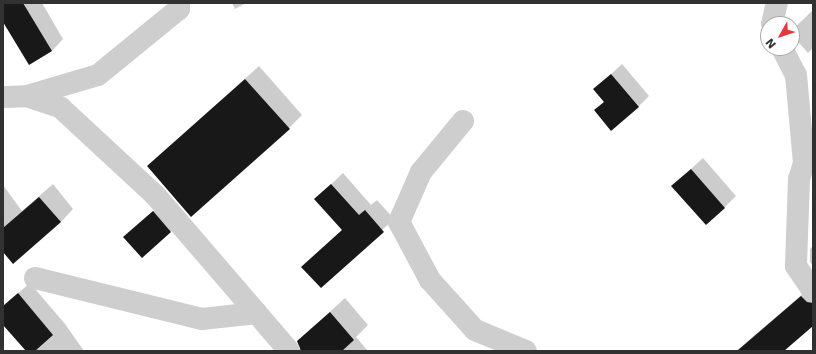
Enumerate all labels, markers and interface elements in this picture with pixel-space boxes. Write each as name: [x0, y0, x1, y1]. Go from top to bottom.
north arrow: [760, 16, 800, 56]
text: N: [763, 36, 779, 51]

